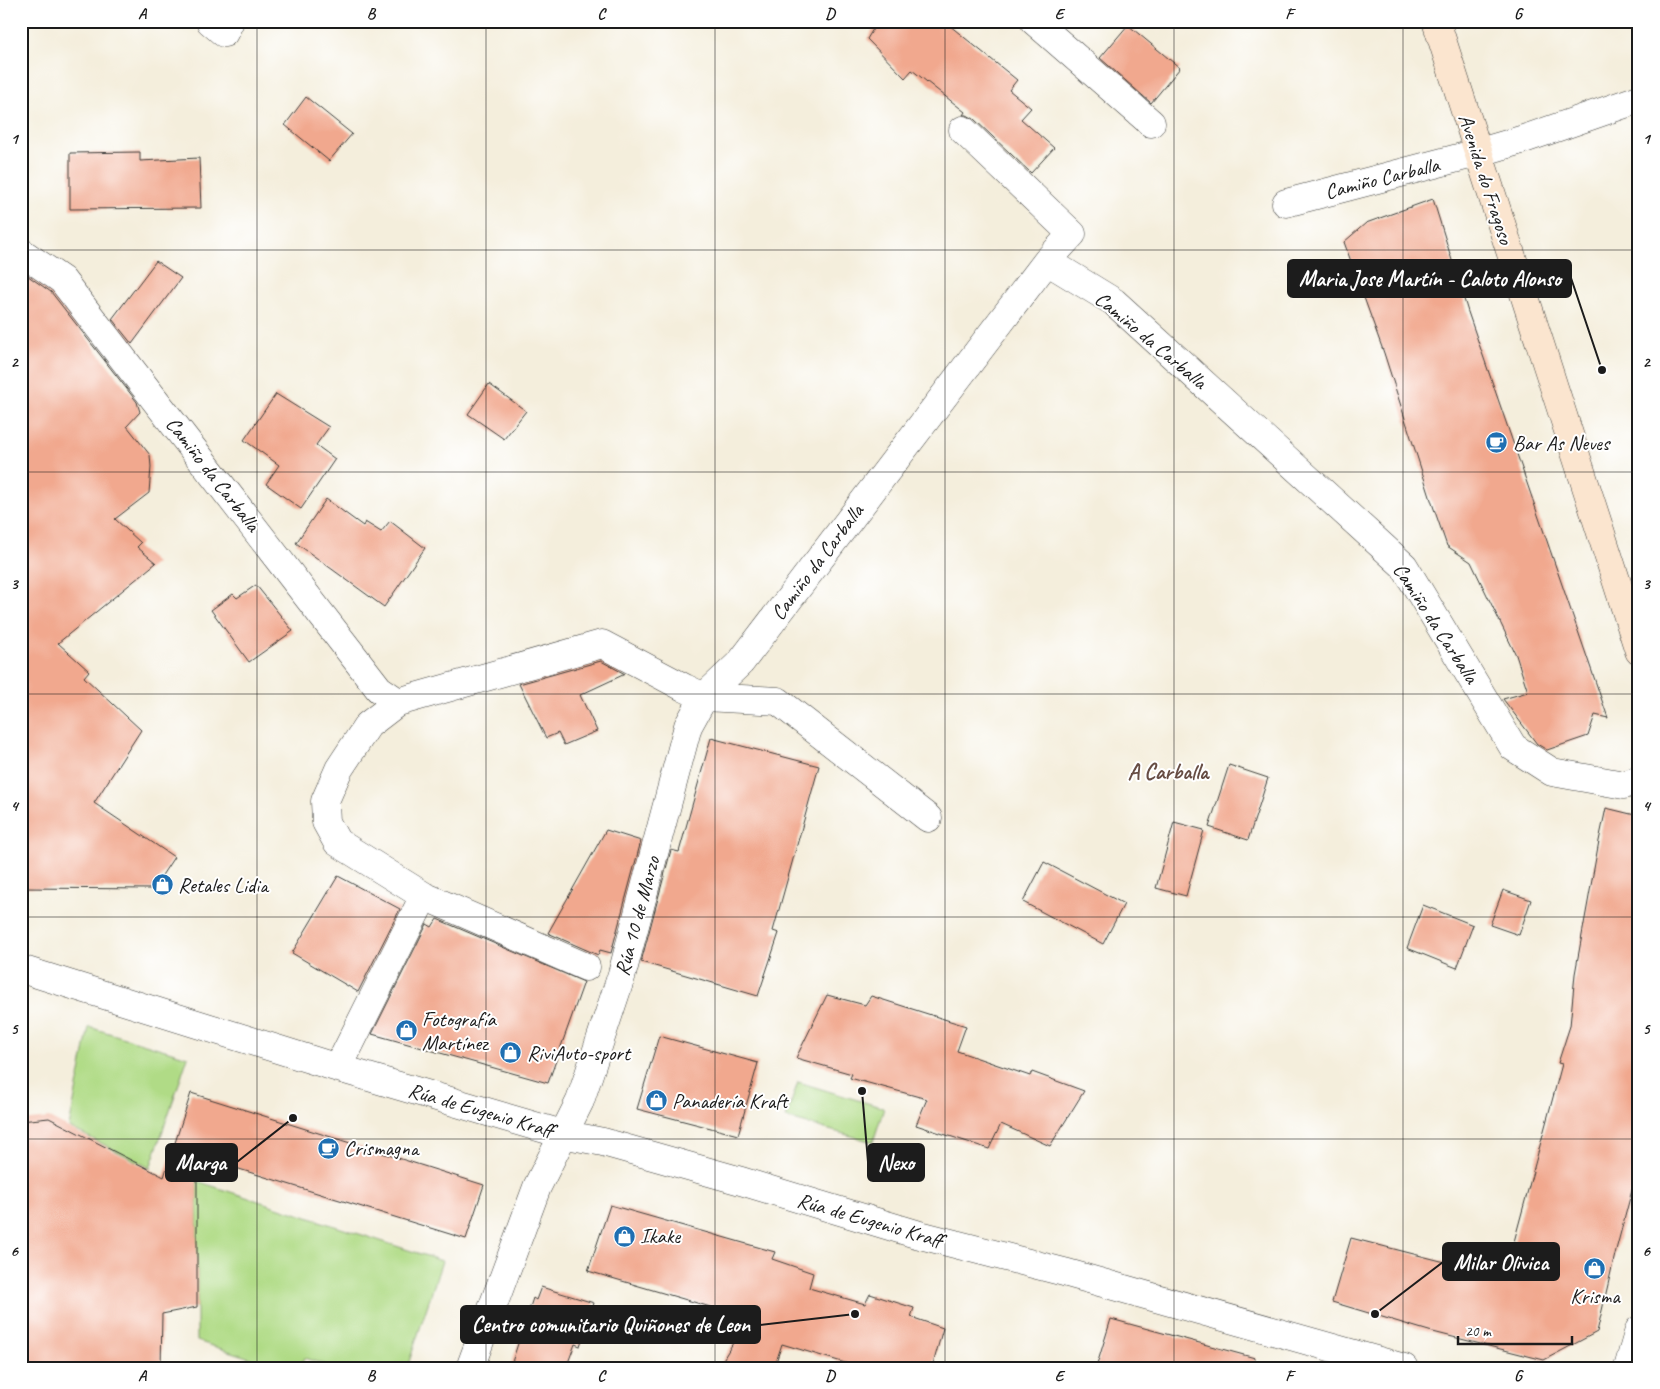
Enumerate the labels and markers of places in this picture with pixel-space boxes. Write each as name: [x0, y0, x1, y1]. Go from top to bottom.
callout: Maria Jose Martín - Caloto Alonso: [1288, 260, 1571, 297]
place label: Bar As Neves: [1513, 430, 1611, 456]
cafe icon: Bar As Neves: [1485, 431, 1509, 455]
place label: Retales Lidia: [178, 872, 270, 898]
shop icon: Retales Lidia: [150, 873, 174, 897]
place label: Fotografía Martínez: [422, 1006, 498, 1056]
shop icon: Fotografía Martínez: [394, 1019, 418, 1043]
place label: RiviAuto-sport: [527, 1040, 632, 1066]
shop icon: RiviAuto-sport: [499, 1041, 523, 1065]
place label: Panadería Kraft: [672, 1088, 789, 1114]
shop icon: Panadería Kraft: [644, 1089, 668, 1113]
place label: Crismagna: [344, 1135, 421, 1161]
cafe icon: Crismagna: [316, 1136, 340, 1160]
callout: Marga: [166, 1144, 237, 1181]
callout: Nexo: [868, 1144, 924, 1181]
place label: Ikake: [640, 1223, 681, 1249]
shop icon: Ikake: [612, 1224, 636, 1248]
callout: Milar Olivica: [1443, 1243, 1559, 1280]
shop icon: Krisma: [1583, 1257, 1607, 1281]
place label: Krisma: [1570, 1283, 1621, 1309]
callout: Centro comunitario Quiñones de Leon: [461, 1306, 760, 1343]

